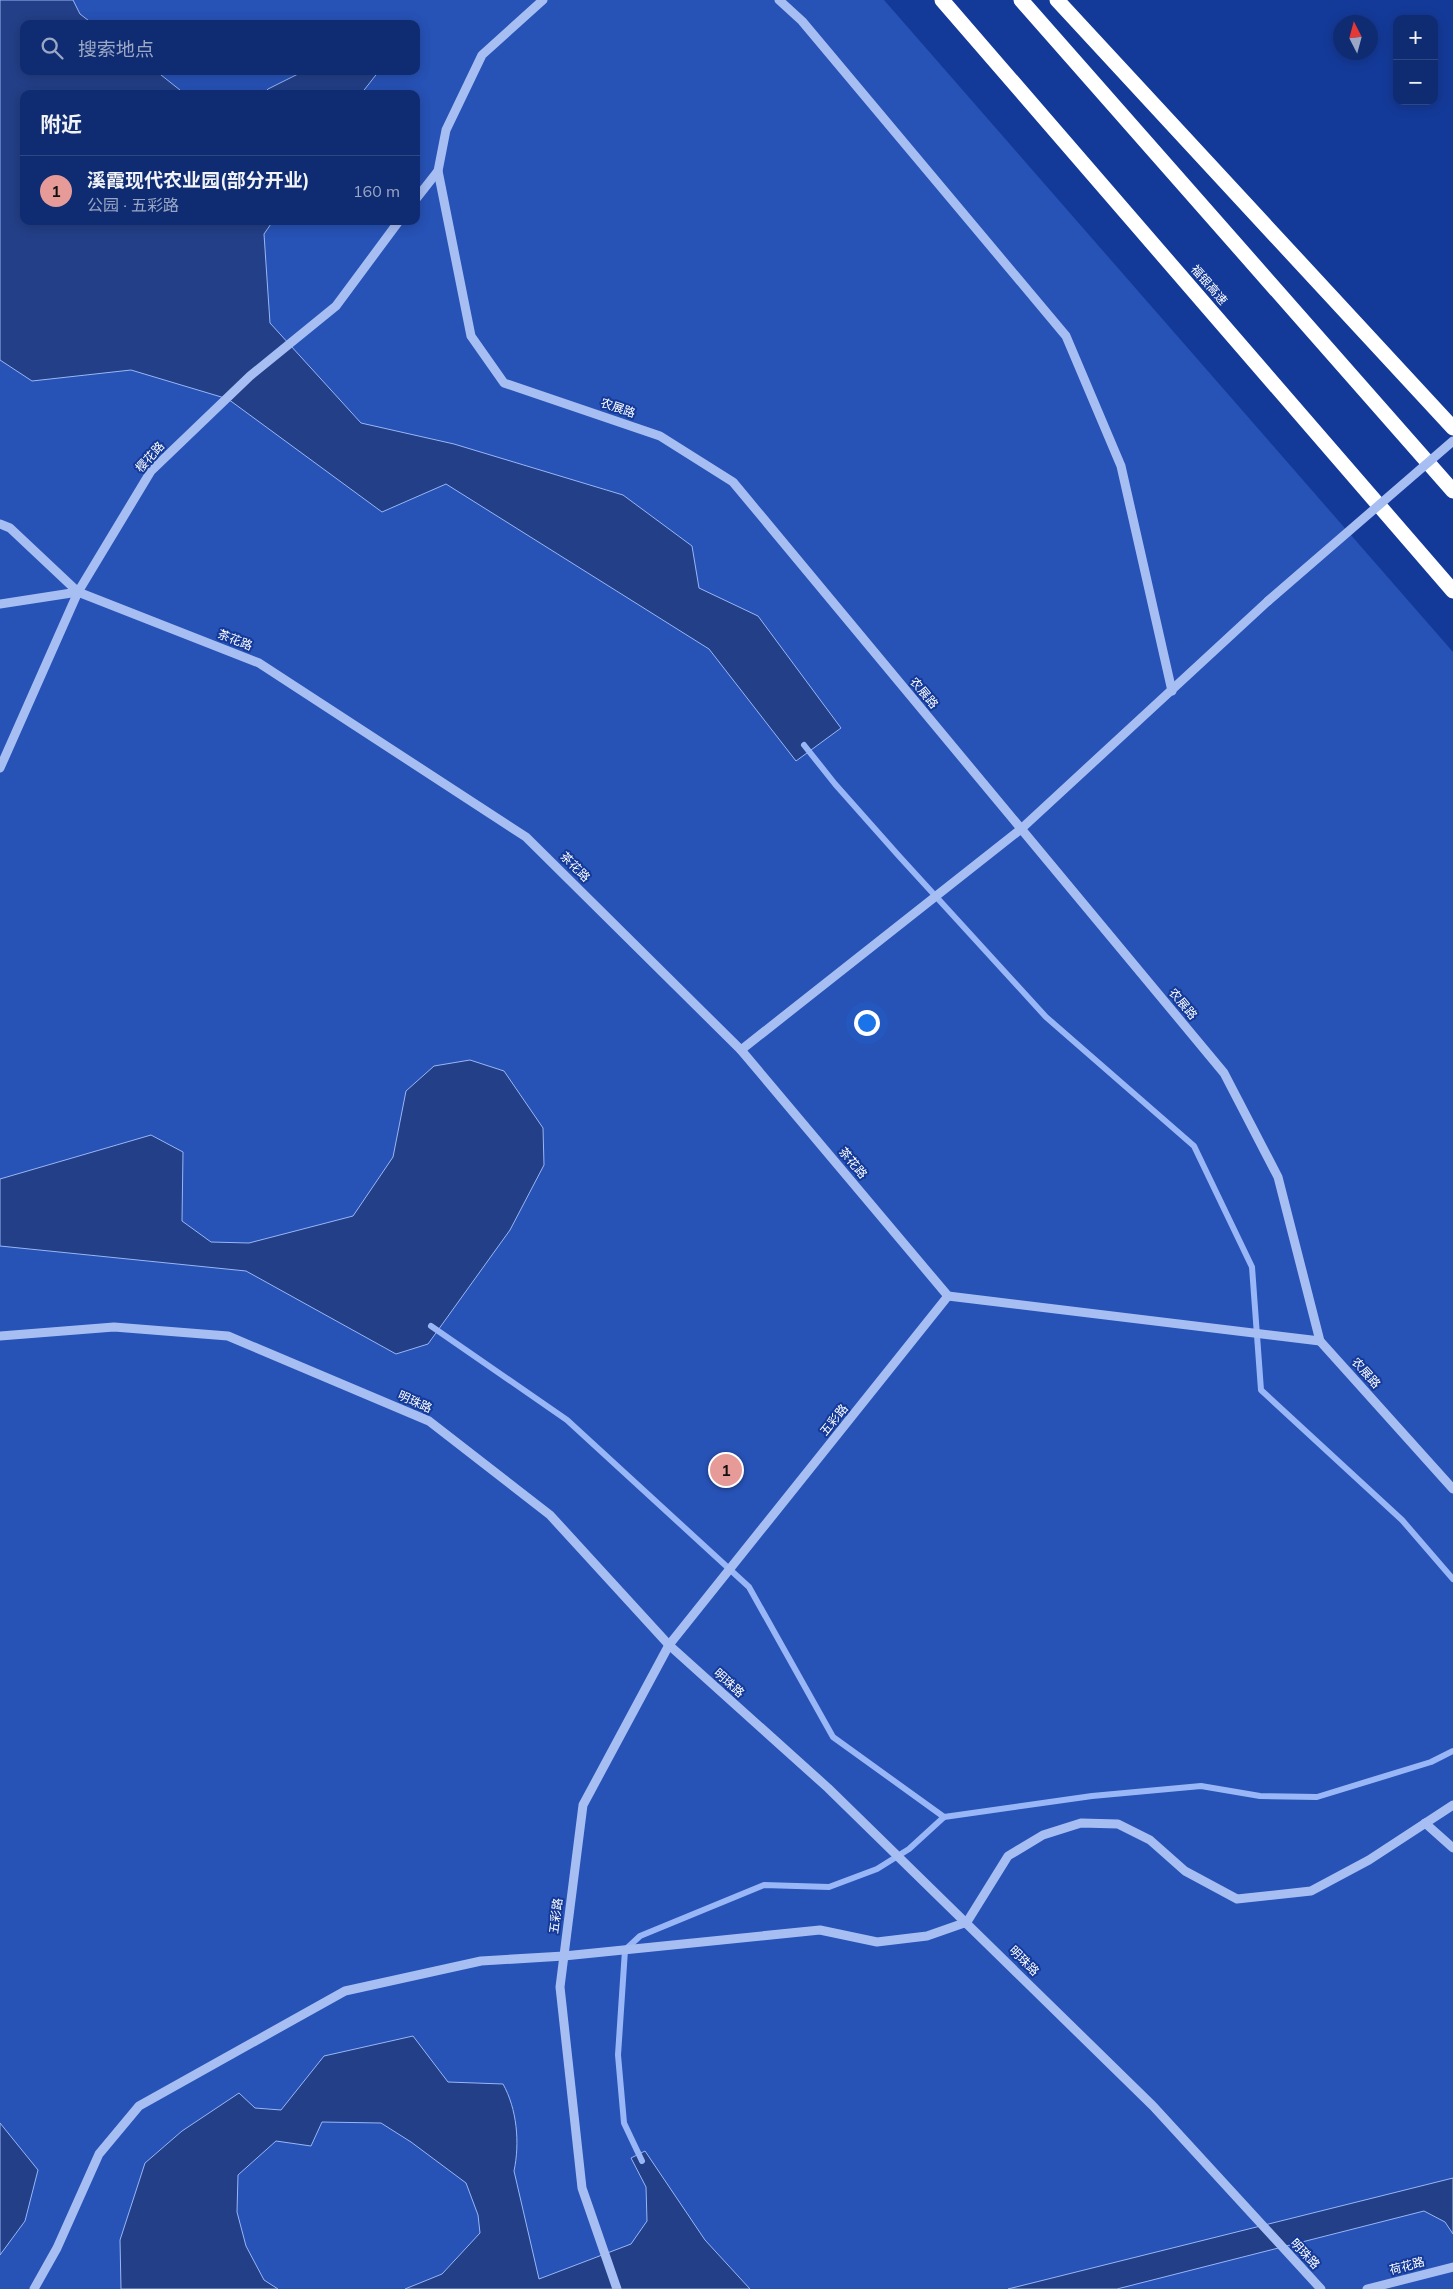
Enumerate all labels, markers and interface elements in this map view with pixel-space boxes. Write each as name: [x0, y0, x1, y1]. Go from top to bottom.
north arrow: [1333, 15, 1378, 60]
map controls: [1393, 15, 1438, 105]
button: +: [1393, 15, 1438, 60]
search box: [20, 20, 420, 75]
icon: search: [38, 34, 66, 62]
text: 搜索地点: [78, 37, 154, 61]
button: −: [1393, 60, 1438, 105]
text: 附近: [40, 111, 82, 137]
text: 溪霞现代农业园(部分开业): [87, 168, 310, 192]
text: 1: [51, 181, 61, 201]
text: 160 m: [353, 181, 400, 201]
text: 公园 · 五彩路: [87, 195, 179, 215]
street label: 福银高速: [1188, 262, 1231, 308]
street label: 农展路: [599, 395, 638, 420]
street label: 樱花路: [132, 438, 167, 475]
street label: 茶花路: [216, 626, 255, 653]
street label: 农展路: [907, 674, 942, 711]
street label: 茶花路: [557, 849, 593, 885]
street label: 农展路: [1166, 985, 1201, 1022]
your location: [854, 1010, 880, 1036]
street label: 茶花路: [836, 1144, 871, 1181]
street label: 农展路: [1349, 1354, 1384, 1391]
street label: 明珠路: [396, 1387, 435, 1416]
street label: 五彩路: [816, 1401, 851, 1438]
pin: 1: [710, 1451, 742, 1489]
street label: 明珠路: [711, 1665, 748, 1700]
street label: 五彩路: [546, 1897, 565, 1935]
street label: 明珠路: [1006, 1943, 1042, 1979]
street label: 明珠路: [1288, 2235, 1323, 2272]
street label: 荷花路: [1388, 2254, 1426, 2277]

